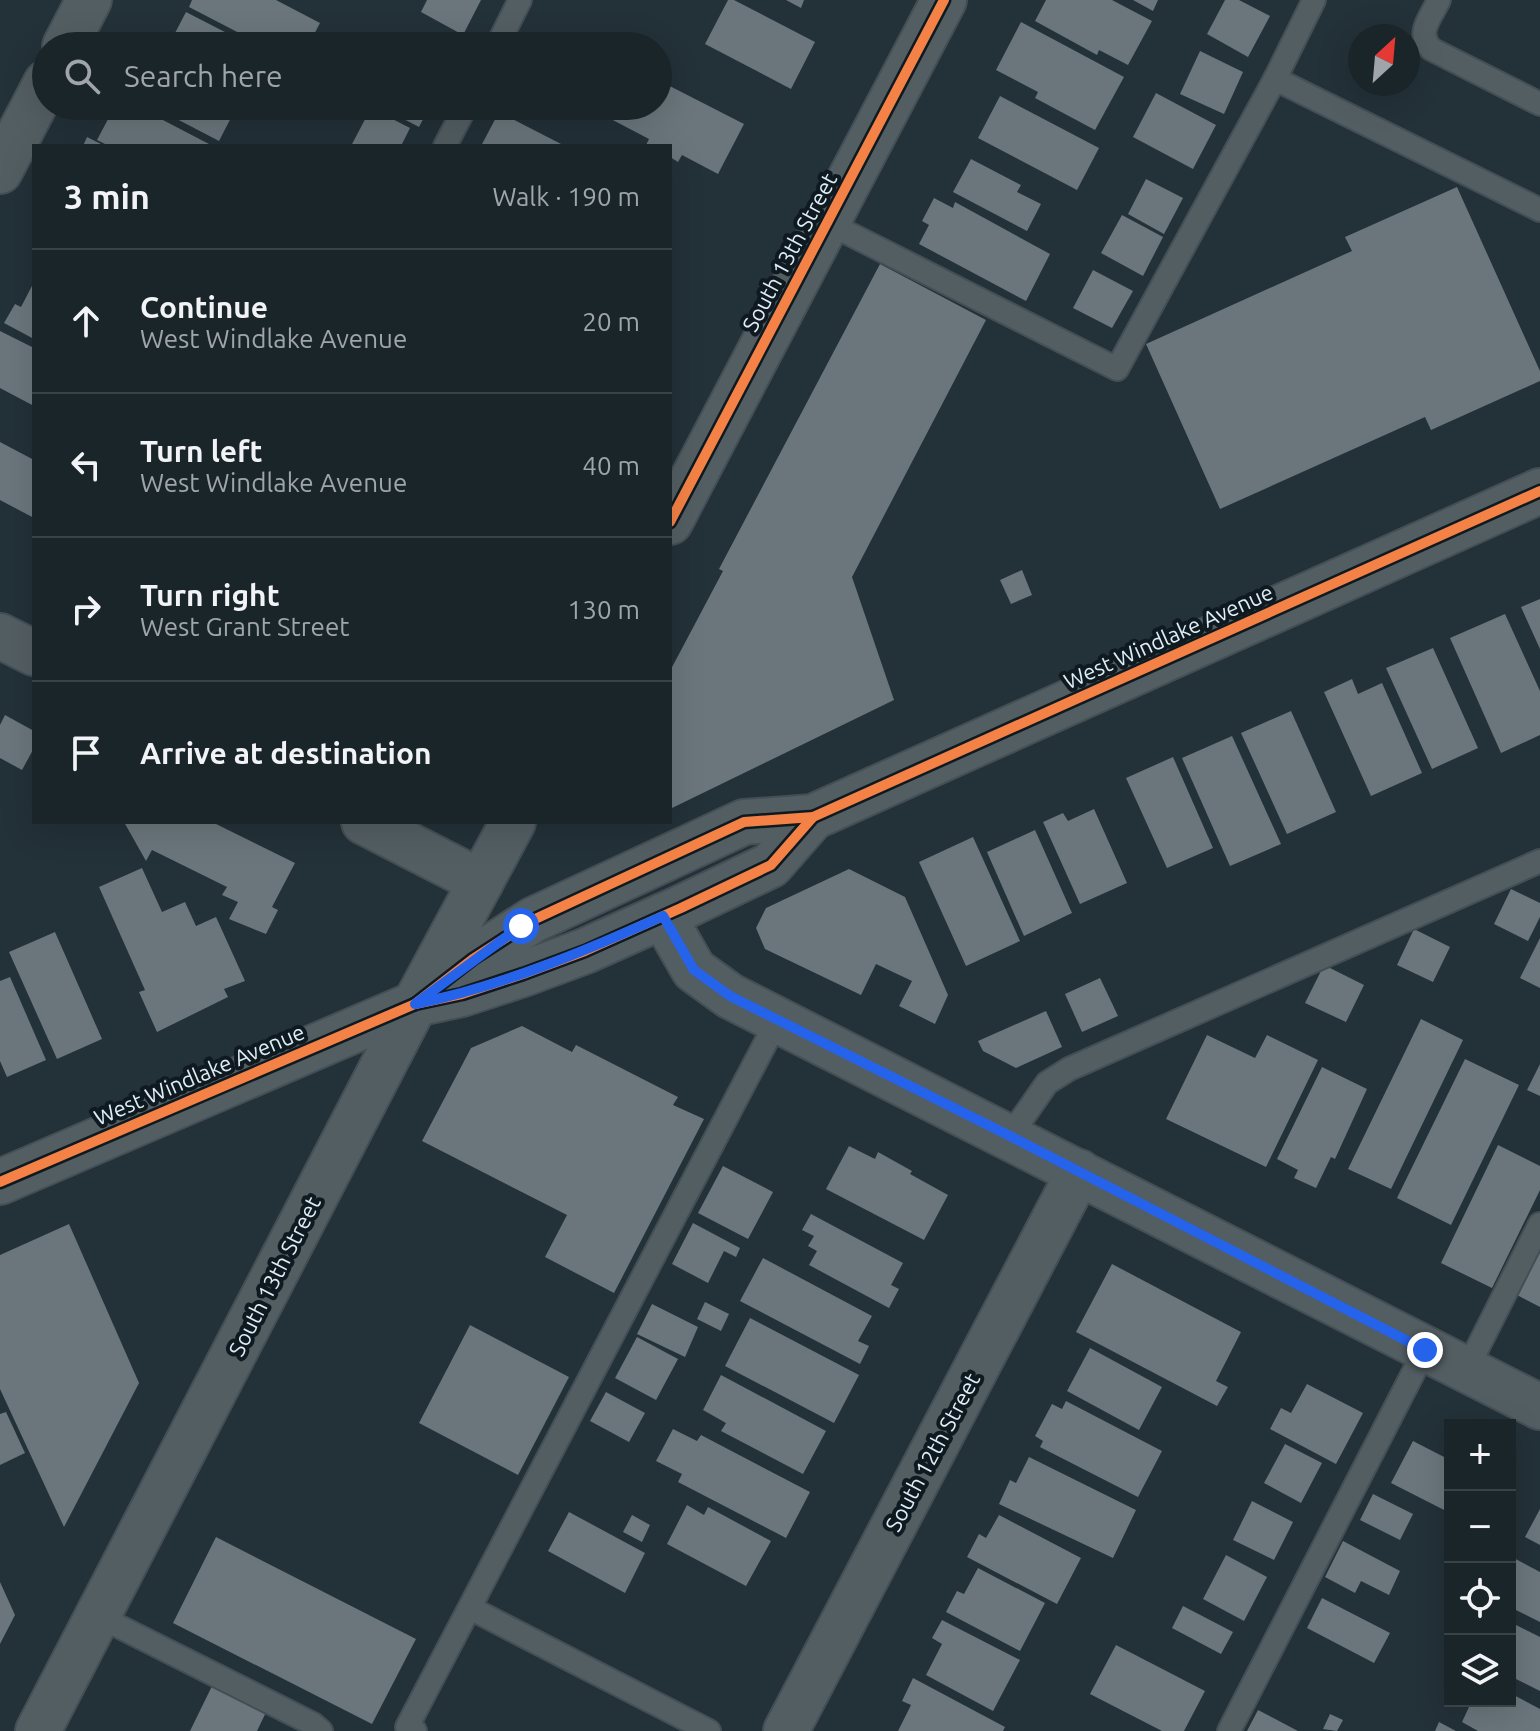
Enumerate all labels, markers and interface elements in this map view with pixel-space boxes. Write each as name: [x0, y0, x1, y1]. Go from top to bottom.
north arrow: [1348, 24, 1420, 96]
search box: [32, 32, 672, 120]
icon: search: [60, 54, 104, 98]
text: Search here: [124, 59, 283, 93]
street label: South 13th Street: [737, 168, 841, 335]
text: 3 min: [64, 177, 150, 215]
text: Walk · 190 m: [492, 182, 640, 211]
text: Continue: [140, 290, 268, 324]
icon: ahead: [64, 299, 108, 343]
text: 20 m: [582, 307, 640, 336]
text: West Windlake Avenue: [140, 324, 407, 353]
text: Turn left: [140, 434, 262, 468]
icon: left: [64, 443, 108, 487]
text: 40 m: [582, 451, 640, 480]
text: West Windlake Avenue: [140, 468, 407, 497]
text: Turn right: [140, 578, 280, 612]
street label: West Windlake Avenue: [1060, 579, 1276, 693]
icon: right: [64, 587, 108, 631]
text: 130 m: [568, 595, 640, 624]
text: West Grant Street: [140, 612, 350, 641]
icon: arrive: [64, 731, 108, 775]
text: Arrive at destination: [140, 736, 432, 770]
route start: [503, 908, 539, 944]
street label: West Windlake Avenue: [90, 1018, 308, 1130]
street label: South 13th Street: [223, 1192, 325, 1360]
route end: [1407, 1332, 1443, 1368]
street label: South 12th Street: [880, 1368, 984, 1535]
map controls: [1444, 1419, 1516, 1707]
button: +: [1444, 1419, 1516, 1491]
button: −: [1444, 1491, 1516, 1563]
button: locate: [1444, 1563, 1516, 1635]
button: layers: [1444, 1635, 1516, 1707]

